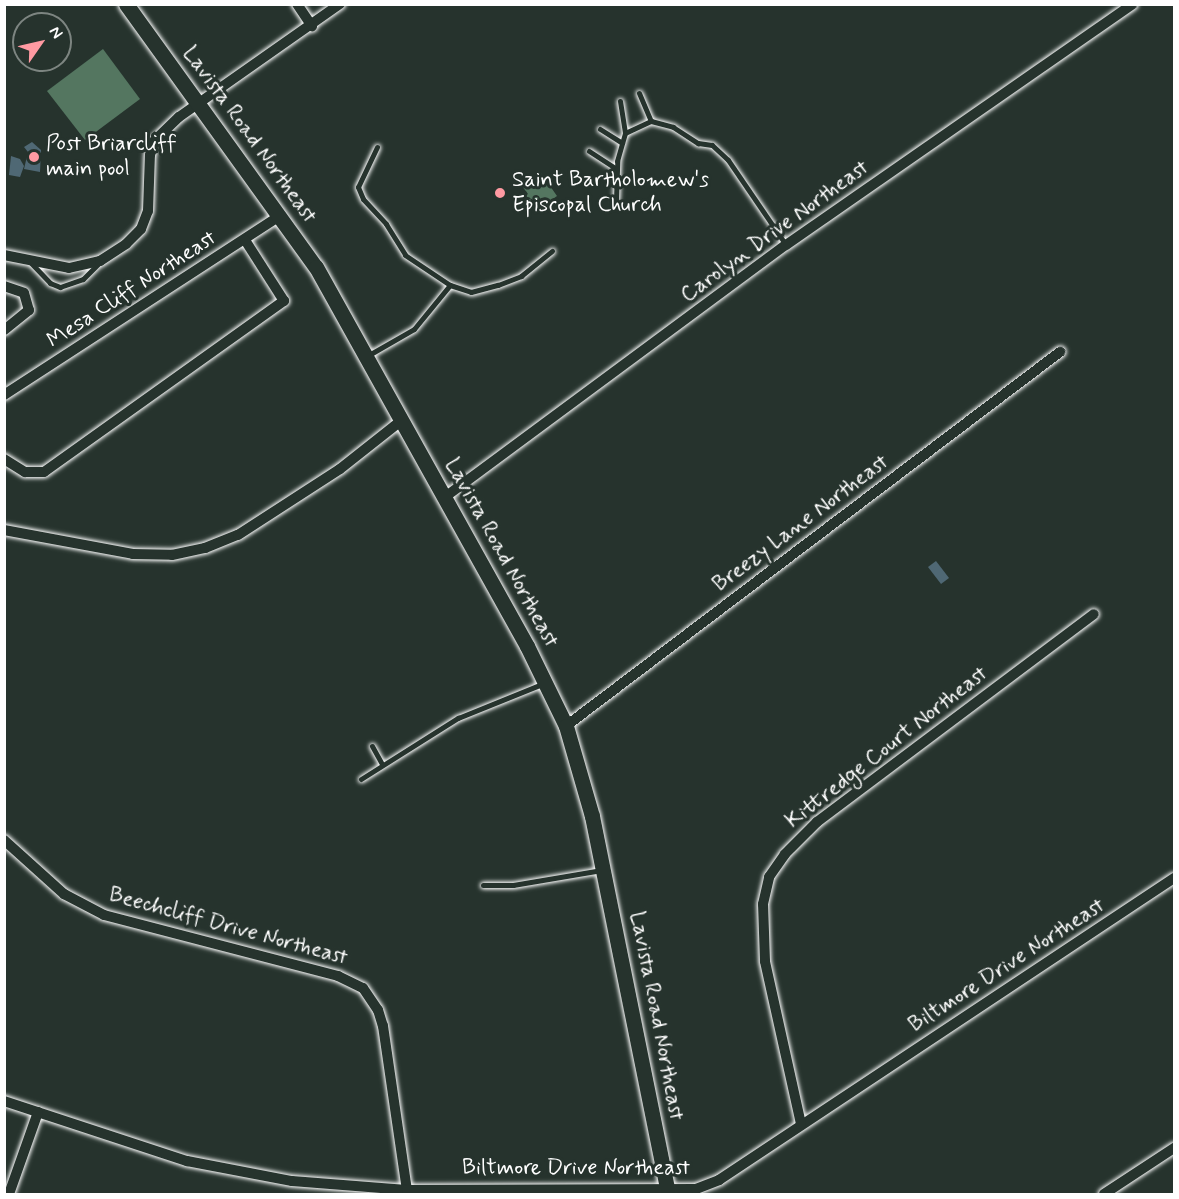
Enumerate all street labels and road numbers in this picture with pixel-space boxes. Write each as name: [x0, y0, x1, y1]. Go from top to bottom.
street label: Lavista Road Northeast: [176, 42, 322, 228]
street label: Carolyn Drive Northeast: [676, 155, 874, 309]
street label: Mesa Cliff Northeast: [42, 225, 222, 355]
street label: Breezy Lane Northeast: [709, 450, 893, 598]
street label: Lavista Road Northeast: [438, 455, 564, 651]
street label: Kittredge Court Northeast: [781, 661, 993, 835]
street label: Beechcliff Drive Northeast: [106, 883, 350, 971]
street label: Biltmore Drive Northeast: [905, 893, 1109, 1039]
street label: Lavista Road Northeast: [623, 910, 689, 1122]
street label: Biltmore Drive Northeast: [462, 1156, 690, 1182]

